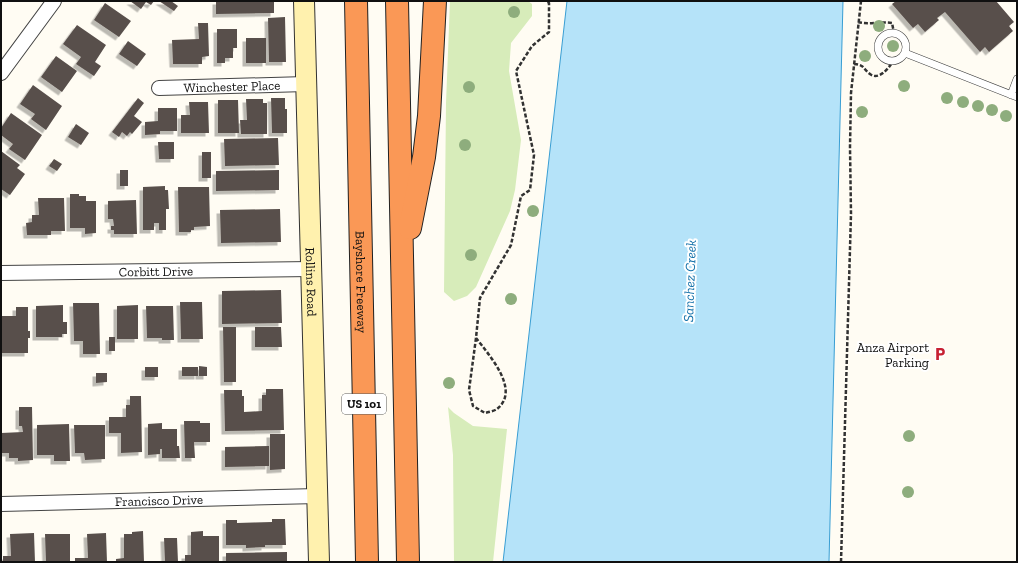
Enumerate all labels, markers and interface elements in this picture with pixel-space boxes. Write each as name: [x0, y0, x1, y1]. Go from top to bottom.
street label: Winchester Place: [183, 77, 280, 95]
street label: Bayshore Freeway: [353, 231, 370, 333]
water label: Sanchez Creek: [680, 239, 700, 323]
street label: Rollins Road: [303, 247, 320, 317]
street label: Corbitt Drive: [119, 263, 193, 279]
place label: Anza Airport Parking: [857, 340, 929, 370]
parking icon: Anza Airport Parking: [932, 346, 948, 362]
road number: US 101: [342, 394, 386, 414]
street label: Francisco Drive: [115, 491, 203, 509]

